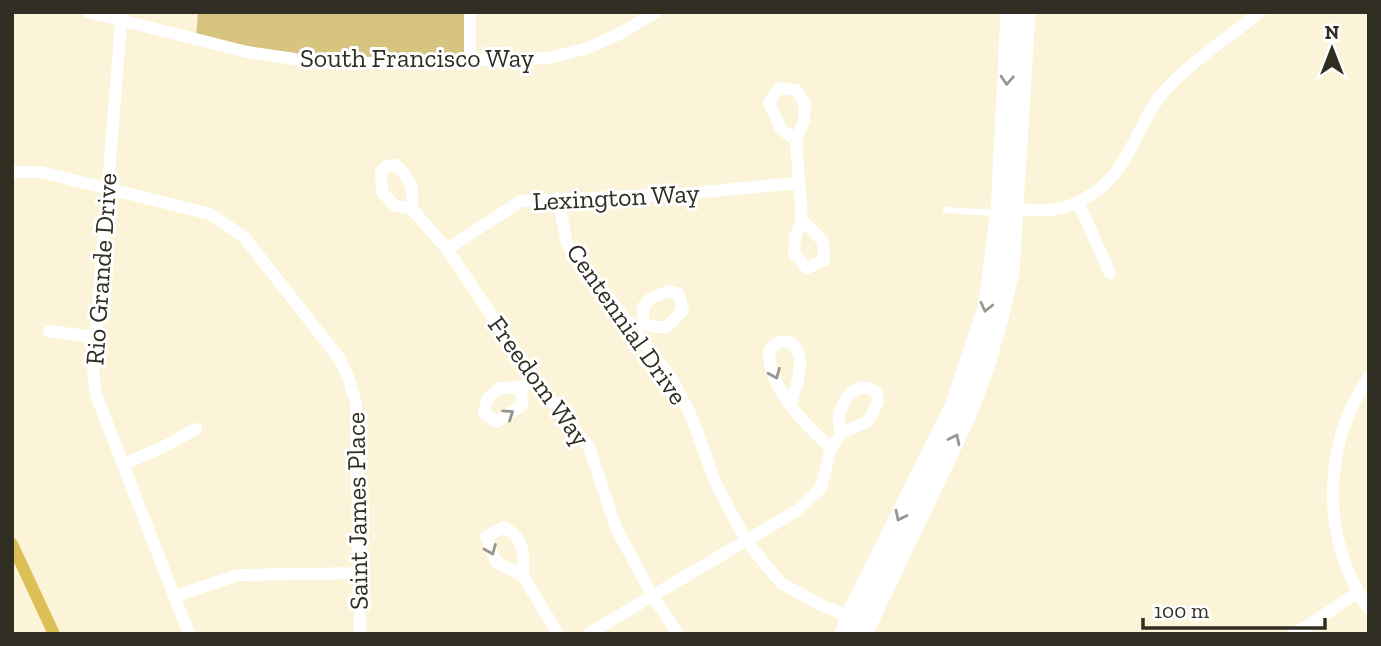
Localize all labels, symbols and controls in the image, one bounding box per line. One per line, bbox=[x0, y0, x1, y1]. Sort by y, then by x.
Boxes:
north arrow bbox=[1297, 14, 1367, 84]
text: N bbox=[1325, 21, 1339, 44]
street label: South Francisco Way bbox=[300, 42, 535, 74]
one-way arrow bbox=[1000, 75, 1015, 86]
street label: Rio Grande Drive bbox=[78, 172, 124, 366]
street label: Lexington Way bbox=[532, 177, 701, 217]
street label: Centennial Drive bbox=[560, 237, 694, 411]
one-way arrow bbox=[980, 300, 994, 312]
street label: Freedom Way bbox=[481, 310, 597, 453]
one-way arrow bbox=[766, 367, 780, 379]
one-way arrow bbox=[501, 410, 514, 422]
street label: Saint James Place bbox=[339, 412, 375, 610]
one-way arrow bbox=[947, 434, 961, 446]
one-way arrow bbox=[894, 509, 908, 521]
one-way arrow bbox=[482, 543, 496, 555]
scale bar bbox=[1143, 586, 1325, 630]
text: 100 m bbox=[1154, 598, 1209, 623]

